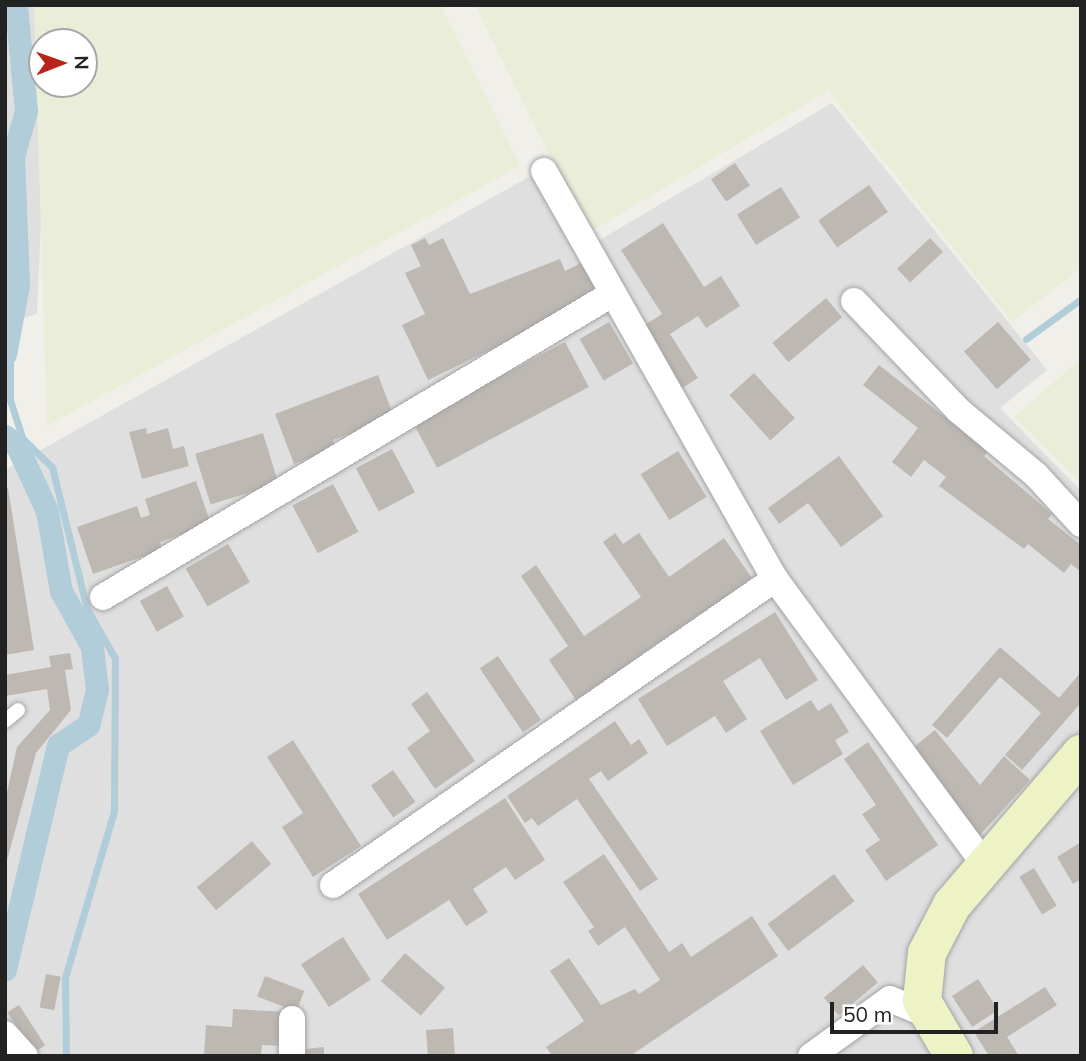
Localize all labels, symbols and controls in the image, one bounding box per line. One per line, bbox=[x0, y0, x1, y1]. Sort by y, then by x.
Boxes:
north arrow bbox=[28, 28, 98, 98]
text: N bbox=[70, 55, 94, 70]
scale bar bbox=[834, 988, 1002, 1032]
text: 50 m bbox=[843, 1001, 892, 1027]

